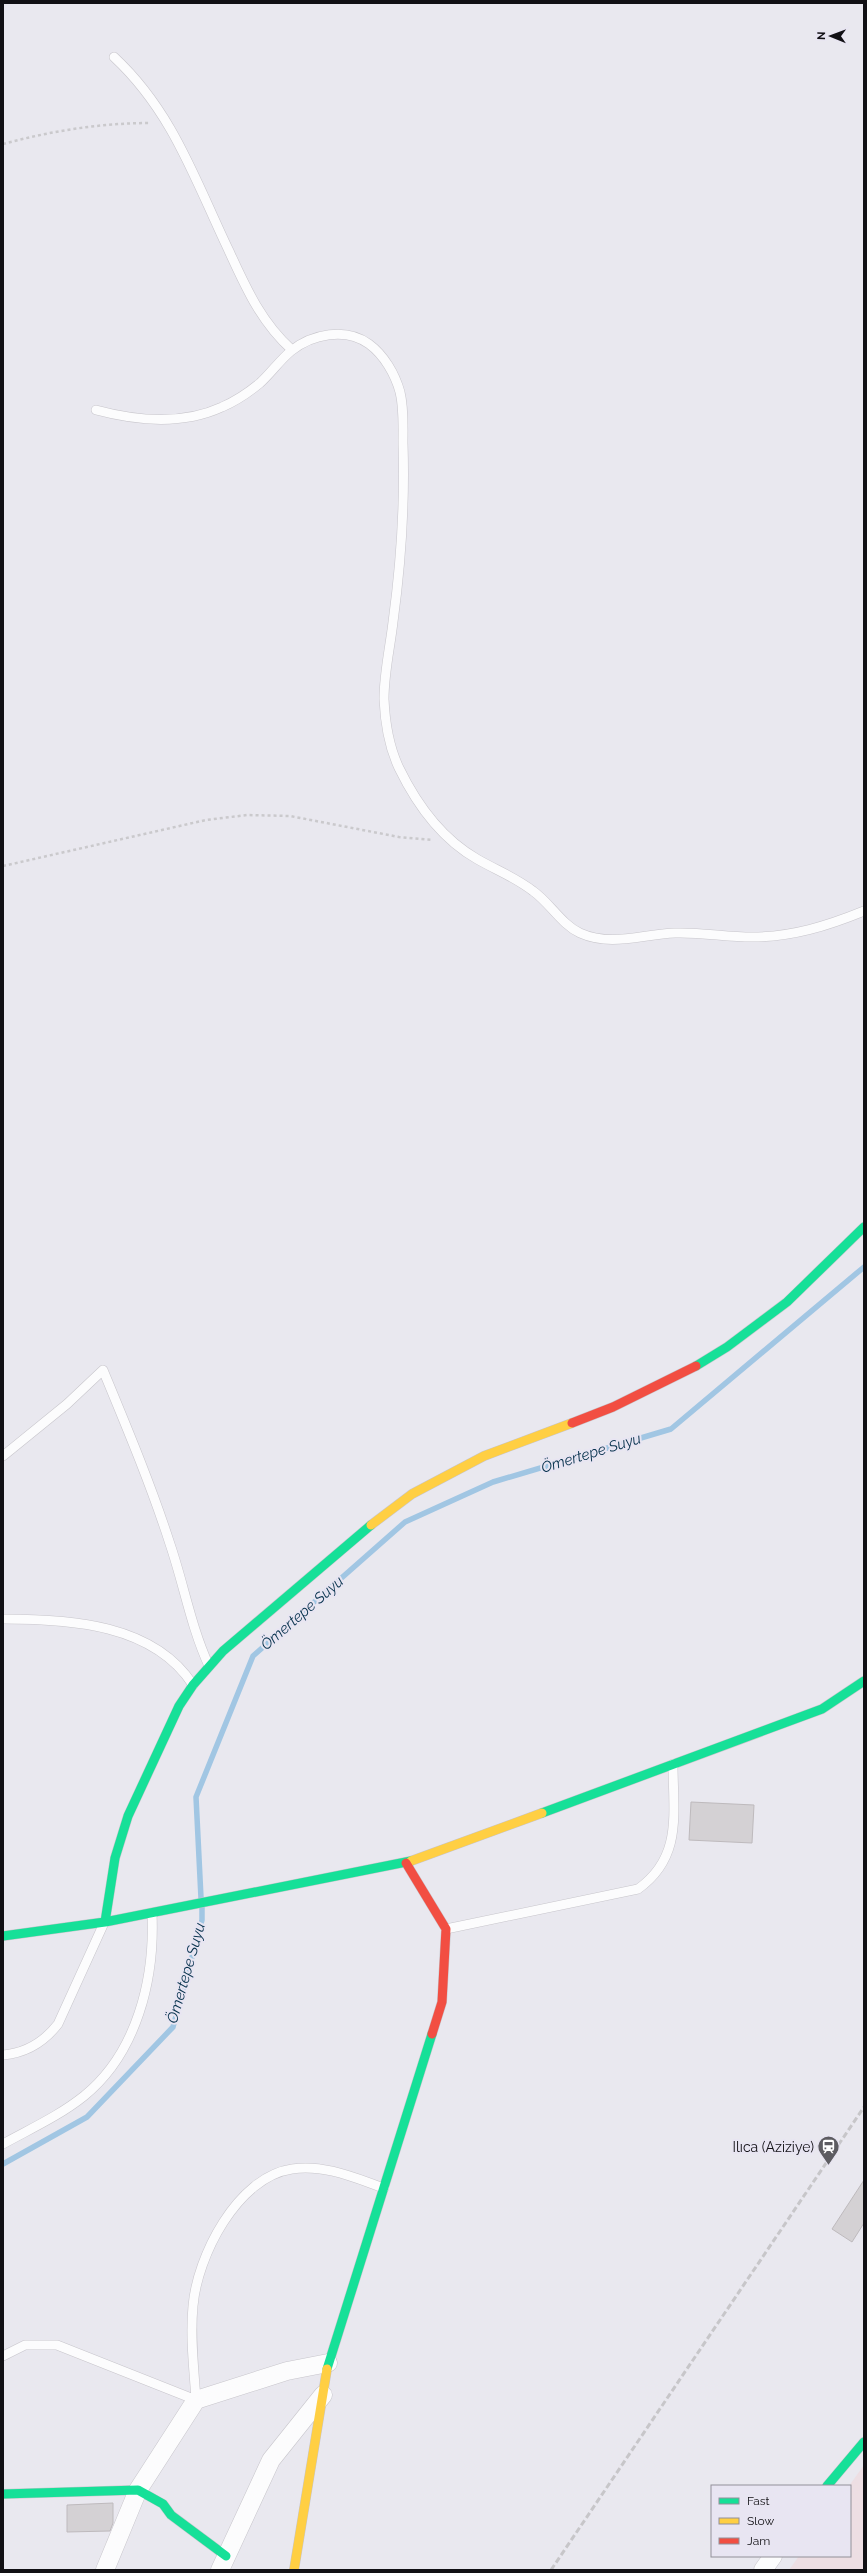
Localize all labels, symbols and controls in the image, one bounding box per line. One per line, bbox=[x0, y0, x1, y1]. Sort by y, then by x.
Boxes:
north arrow bbox=[811, 16, 851, 56]
text: N bbox=[815, 32, 828, 40]
water label: Ömertepe Suyu bbox=[539, 1428, 644, 1477]
water label: Ömertepe Suyu bbox=[256, 1571, 347, 1654]
water label: Ömertepe Suyu bbox=[162, 1920, 209, 2025]
station icon: Ilıca (Aziziye) bbox=[816, 2134, 842, 2167]
place label: Ilıca (Aziziye) bbox=[733, 2139, 814, 2155]
legend bbox=[711, 2485, 851, 2557]
text: Fast bbox=[747, 2494, 770, 2508]
text: Slow bbox=[747, 2514, 774, 2528]
text: Jam bbox=[747, 2534, 770, 2548]

